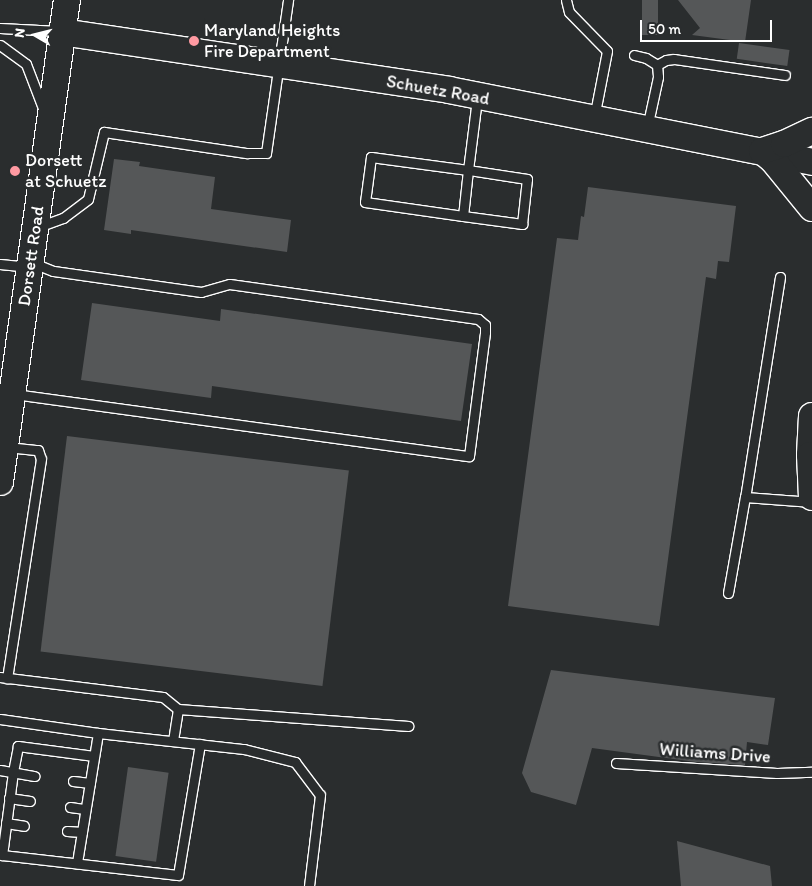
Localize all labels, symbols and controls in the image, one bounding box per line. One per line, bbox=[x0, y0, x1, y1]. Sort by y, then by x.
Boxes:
north arrow bbox=[10, 10, 60, 60]
scale bar bbox=[642, 10, 774, 42]
place label: Maryland Heights Fire Department bbox=[204, 20, 340, 62]
text: 50 m bbox=[648, 20, 681, 38]
text: N bbox=[11, 27, 29, 39]
marker: Maryland Heights Fire Department bbox=[188, 35, 200, 47]
street label: Schuetz Road bbox=[385, 70, 491, 110]
place label: Dorsett at Schuetz bbox=[25, 150, 106, 192]
marker: Dorsett at Schuetz bbox=[9, 165, 21, 177]
street label: Dorsett Road bbox=[13, 205, 49, 307]
street label: Williams Drive bbox=[658, 738, 772, 768]

